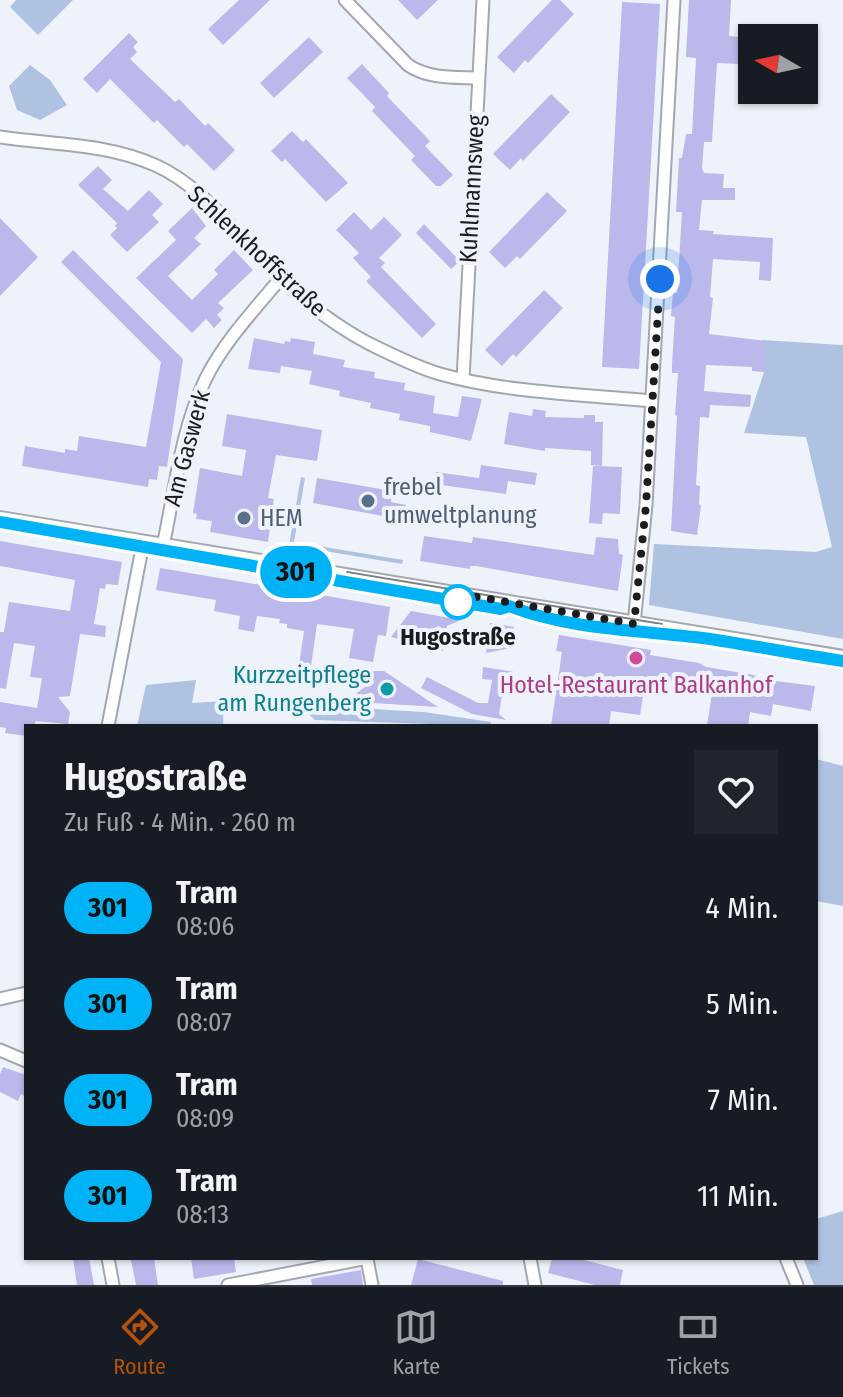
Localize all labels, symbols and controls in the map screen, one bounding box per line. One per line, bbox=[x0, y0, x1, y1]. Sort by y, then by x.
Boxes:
north arrow bbox=[738, 24, 818, 104]
map controls bbox=[738, 24, 818, 104]
street label: Kuhlmannsweg bbox=[454, 113, 490, 264]
street label: Schlenkhoffstraße bbox=[182, 180, 332, 322]
your location bbox=[640, 259, 680, 299]
street label: Am Gaswerk bbox=[158, 386, 216, 509]
place label: frebel umweltplanung bbox=[384, 473, 537, 529]
marker: frebel umweltplanung bbox=[359, 492, 377, 510]
place label: HEM bbox=[260, 504, 303, 532]
marker: HEM bbox=[235, 509, 253, 527]
line badge: 301 bbox=[250, 546, 342, 598]
text: 301 bbox=[276, 555, 316, 588]
marker: Hugostraße bbox=[441, 585, 475, 619]
place label: Hugostraße bbox=[400, 623, 516, 651]
marker: Hotel-Restaurant Balkanhof bbox=[627, 649, 645, 667]
place label: Kurzzeitpflege am Rungenberg bbox=[218, 661, 372, 717]
place label: Hotel-Restaurant Balkanhof bbox=[500, 671, 774, 699]
marker: Kurzzeitpflege am Rungenberg bbox=[378, 680, 396, 698]
button: heart bbox=[694, 750, 778, 834]
text: Hugostraße bbox=[64, 754, 247, 800]
text: Zu Fuß · 4 Min. · 260 m bbox=[64, 807, 296, 838]
text: Tram bbox=[176, 875, 238, 911]
text: 4 Min. bbox=[705, 890, 778, 926]
text: 301 bbox=[88, 891, 128, 924]
text: 08:06 bbox=[176, 911, 235, 942]
text: Tram bbox=[176, 971, 238, 1007]
text: 5 Min. bbox=[706, 986, 778, 1022]
text: 301 bbox=[88, 987, 128, 1020]
text: 08:07 bbox=[176, 1007, 232, 1038]
text: Tram bbox=[176, 1067, 238, 1103]
text: 7 Min. bbox=[708, 1082, 778, 1118]
text: 301 bbox=[88, 1083, 128, 1116]
text: 08:09 bbox=[176, 1103, 234, 1134]
text: Tram bbox=[176, 1163, 238, 1199]
text: 11 Min. bbox=[697, 1178, 778, 1214]
text: 301 bbox=[88, 1179, 128, 1212]
text: 08:13 bbox=[176, 1199, 229, 1230]
tab: Route bbox=[113, 1305, 166, 1380]
tab: Karte bbox=[393, 1305, 440, 1380]
tab: Tickets bbox=[667, 1305, 730, 1380]

